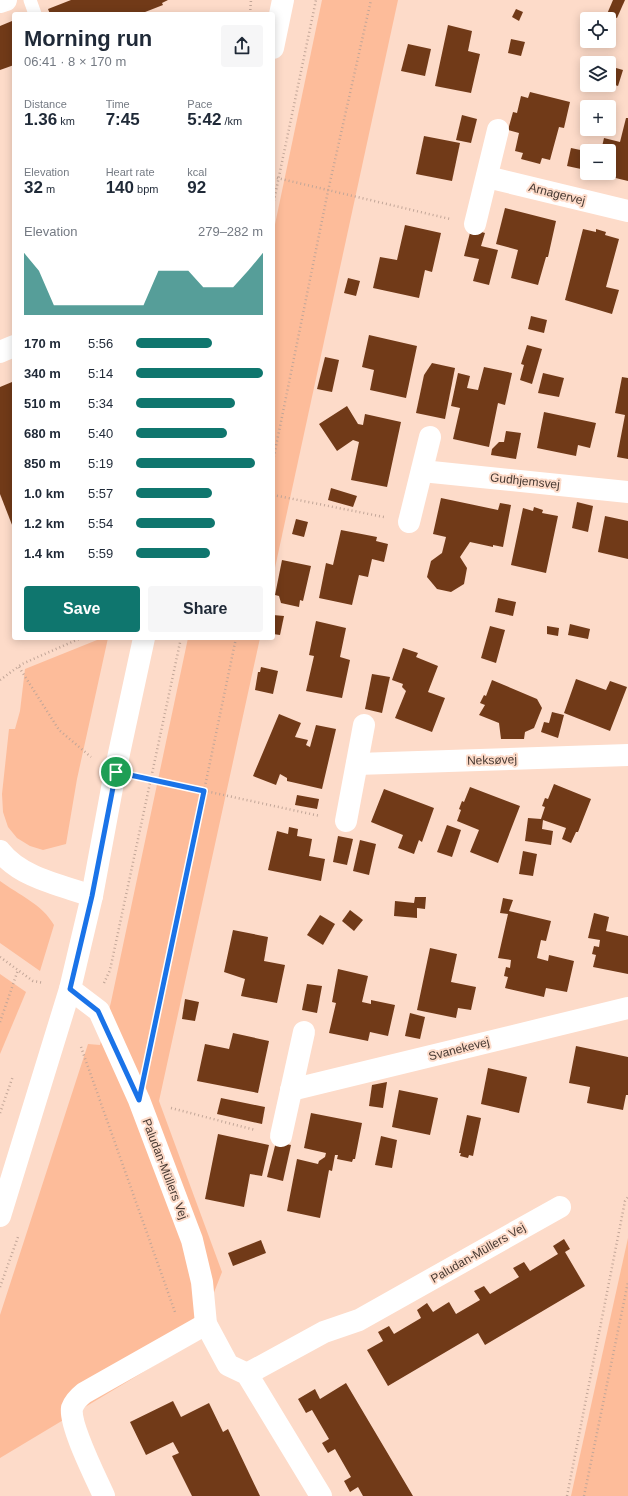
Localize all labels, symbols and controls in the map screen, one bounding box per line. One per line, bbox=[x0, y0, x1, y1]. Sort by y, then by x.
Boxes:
map controls bbox=[580, 12, 616, 180]
button: locate bbox=[580, 12, 616, 48]
button: share bbox=[221, 25, 263, 67]
text: Morning run bbox=[24, 26, 152, 51]
text: 06:41 · 8 × 170 m bbox=[24, 54, 126, 69]
button: layers bbox=[580, 56, 616, 92]
text: Distance bbox=[24, 98, 67, 110]
text: Time bbox=[106, 98, 130, 110]
text: Pace bbox=[187, 98, 212, 110]
button: + bbox=[580, 100, 616, 136]
text: 1.36 bbox=[24, 110, 57, 129]
text: 7:45 bbox=[106, 110, 140, 129]
text: 5:42 bbox=[187, 110, 221, 129]
text: km bbox=[57, 115, 75, 127]
text: /km bbox=[221, 115, 242, 127]
button: − bbox=[580, 144, 616, 180]
text: Elevation bbox=[24, 166, 69, 178]
text: Heart rate bbox=[106, 166, 155, 178]
text: kcal bbox=[187, 166, 207, 178]
text: 32 bbox=[24, 178, 43, 197]
text: 140 bbox=[106, 178, 134, 197]
text: 92 bbox=[187, 178, 206, 197]
street label: Arnagervej bbox=[527, 180, 587, 208]
text: m bbox=[43, 183, 55, 195]
text: bpm bbox=[134, 183, 159, 195]
text: Elevation bbox=[24, 224, 77, 239]
text: 279–282 m bbox=[198, 224, 263, 239]
text: 170 m bbox=[24, 336, 61, 351]
text: 5:56 bbox=[88, 336, 113, 351]
text: 340 m bbox=[24, 366, 61, 381]
text: 5:14 bbox=[88, 366, 113, 381]
text: 510 m bbox=[24, 396, 61, 411]
text: 5:34 bbox=[88, 396, 113, 411]
text: 680 m bbox=[24, 426, 61, 441]
text: 5:40 bbox=[88, 426, 113, 441]
text: 850 m bbox=[24, 456, 61, 471]
text: 5:19 bbox=[88, 456, 113, 471]
street label: Gudhjemsvej bbox=[489, 470, 561, 492]
text: 1.0 km bbox=[24, 486, 64, 501]
text: 5:57 bbox=[88, 486, 113, 501]
text: 1.2 km bbox=[24, 516, 64, 531]
text: 5:54 bbox=[88, 516, 113, 531]
text: 1.4 km bbox=[24, 546, 64, 561]
text: 5:59 bbox=[88, 546, 113, 561]
button: Save bbox=[24, 586, 140, 632]
button: Share bbox=[148, 586, 263, 632]
street label: Neksøvej bbox=[467, 752, 517, 768]
pin bbox=[99, 755, 133, 789]
icon: arrive bbox=[105, 761, 127, 783]
street label: Svanekevej bbox=[427, 1035, 491, 1063]
street label: Paludan-Müllers Vej bbox=[139, 1117, 191, 1221]
street label: Paludan-Müllers Vej bbox=[428, 1220, 528, 1286]

